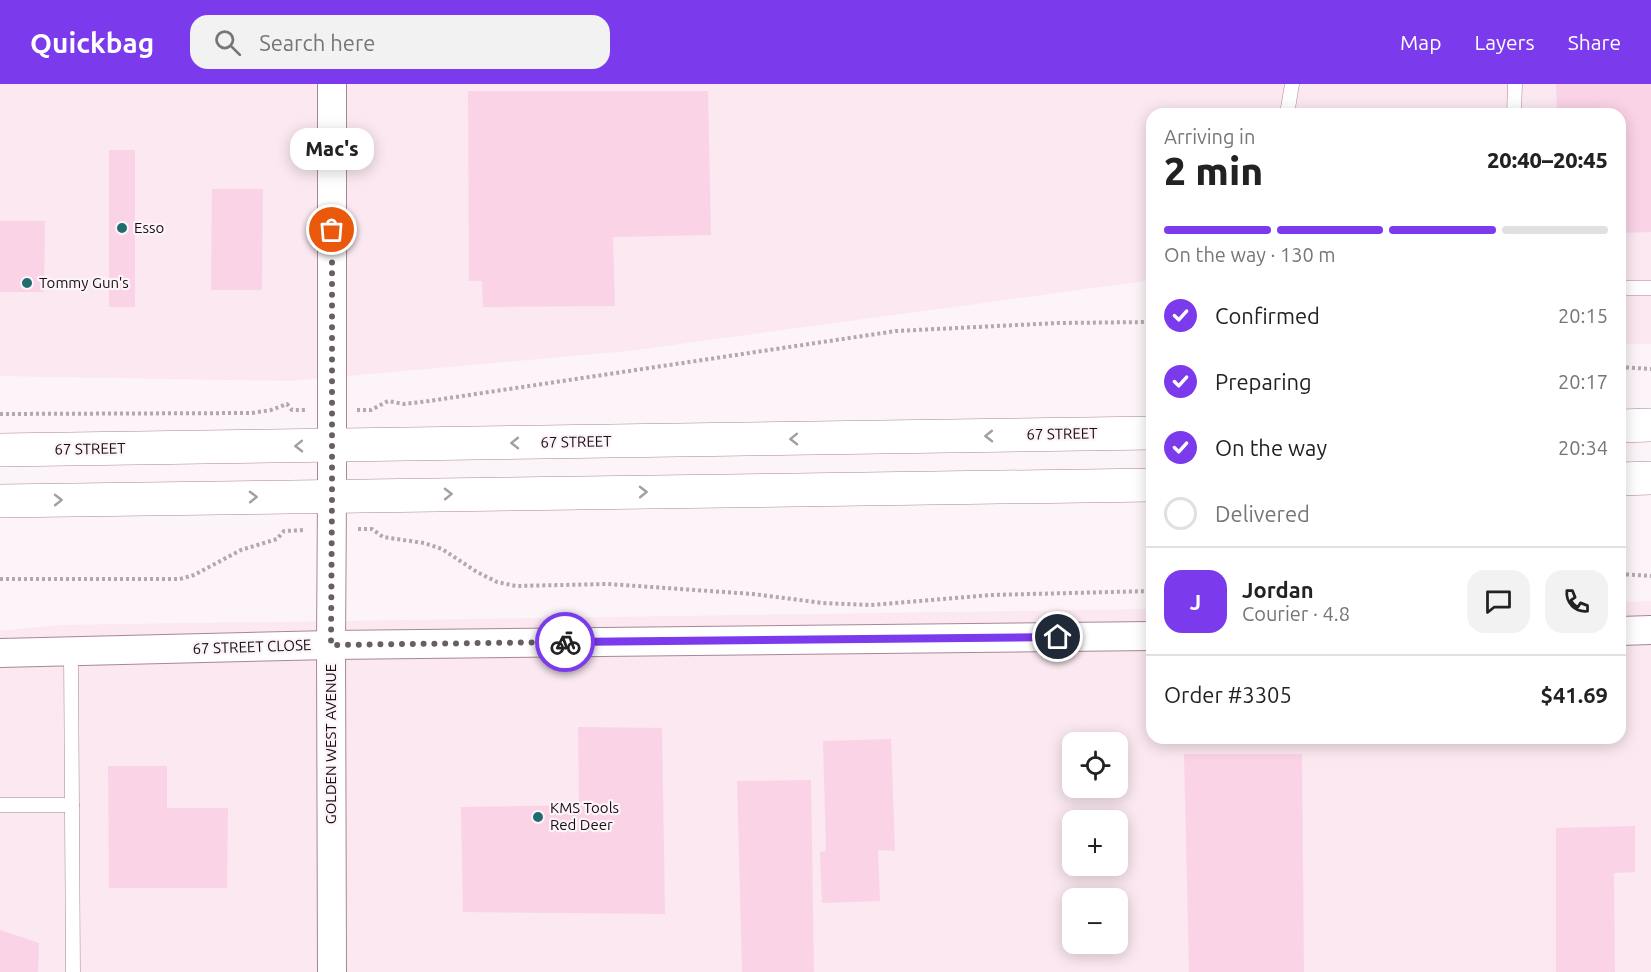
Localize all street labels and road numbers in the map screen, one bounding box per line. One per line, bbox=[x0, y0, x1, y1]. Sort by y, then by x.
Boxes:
street label: 67 STREET bbox=[1026, 424, 1098, 443]
street label: 67 STREET bbox=[540, 432, 612, 451]
street label: 67 STREET bbox=[54, 439, 126, 458]
street label: 67 STREET CLOSE bbox=[192, 636, 312, 657]
street label: GOLDEN WEST AVENUE bbox=[322, 664, 339, 824]

